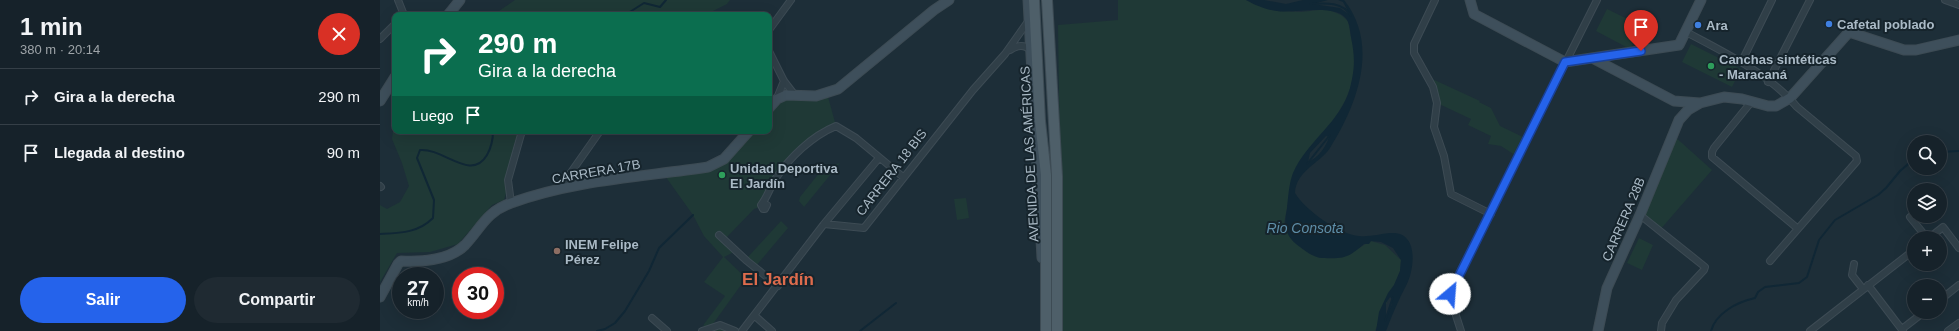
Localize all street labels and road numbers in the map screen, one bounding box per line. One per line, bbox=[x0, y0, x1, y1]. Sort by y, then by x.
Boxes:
street label: AVENIDA DE LAS AMÉRICAS bbox=[1017, 65, 1042, 242]
street label: CARRERA 18 BIS bbox=[853, 126, 930, 218]
street label: CARRERA 17B bbox=[551, 156, 642, 187]
street label: CARRERA 28B bbox=[1599, 175, 1648, 263]

